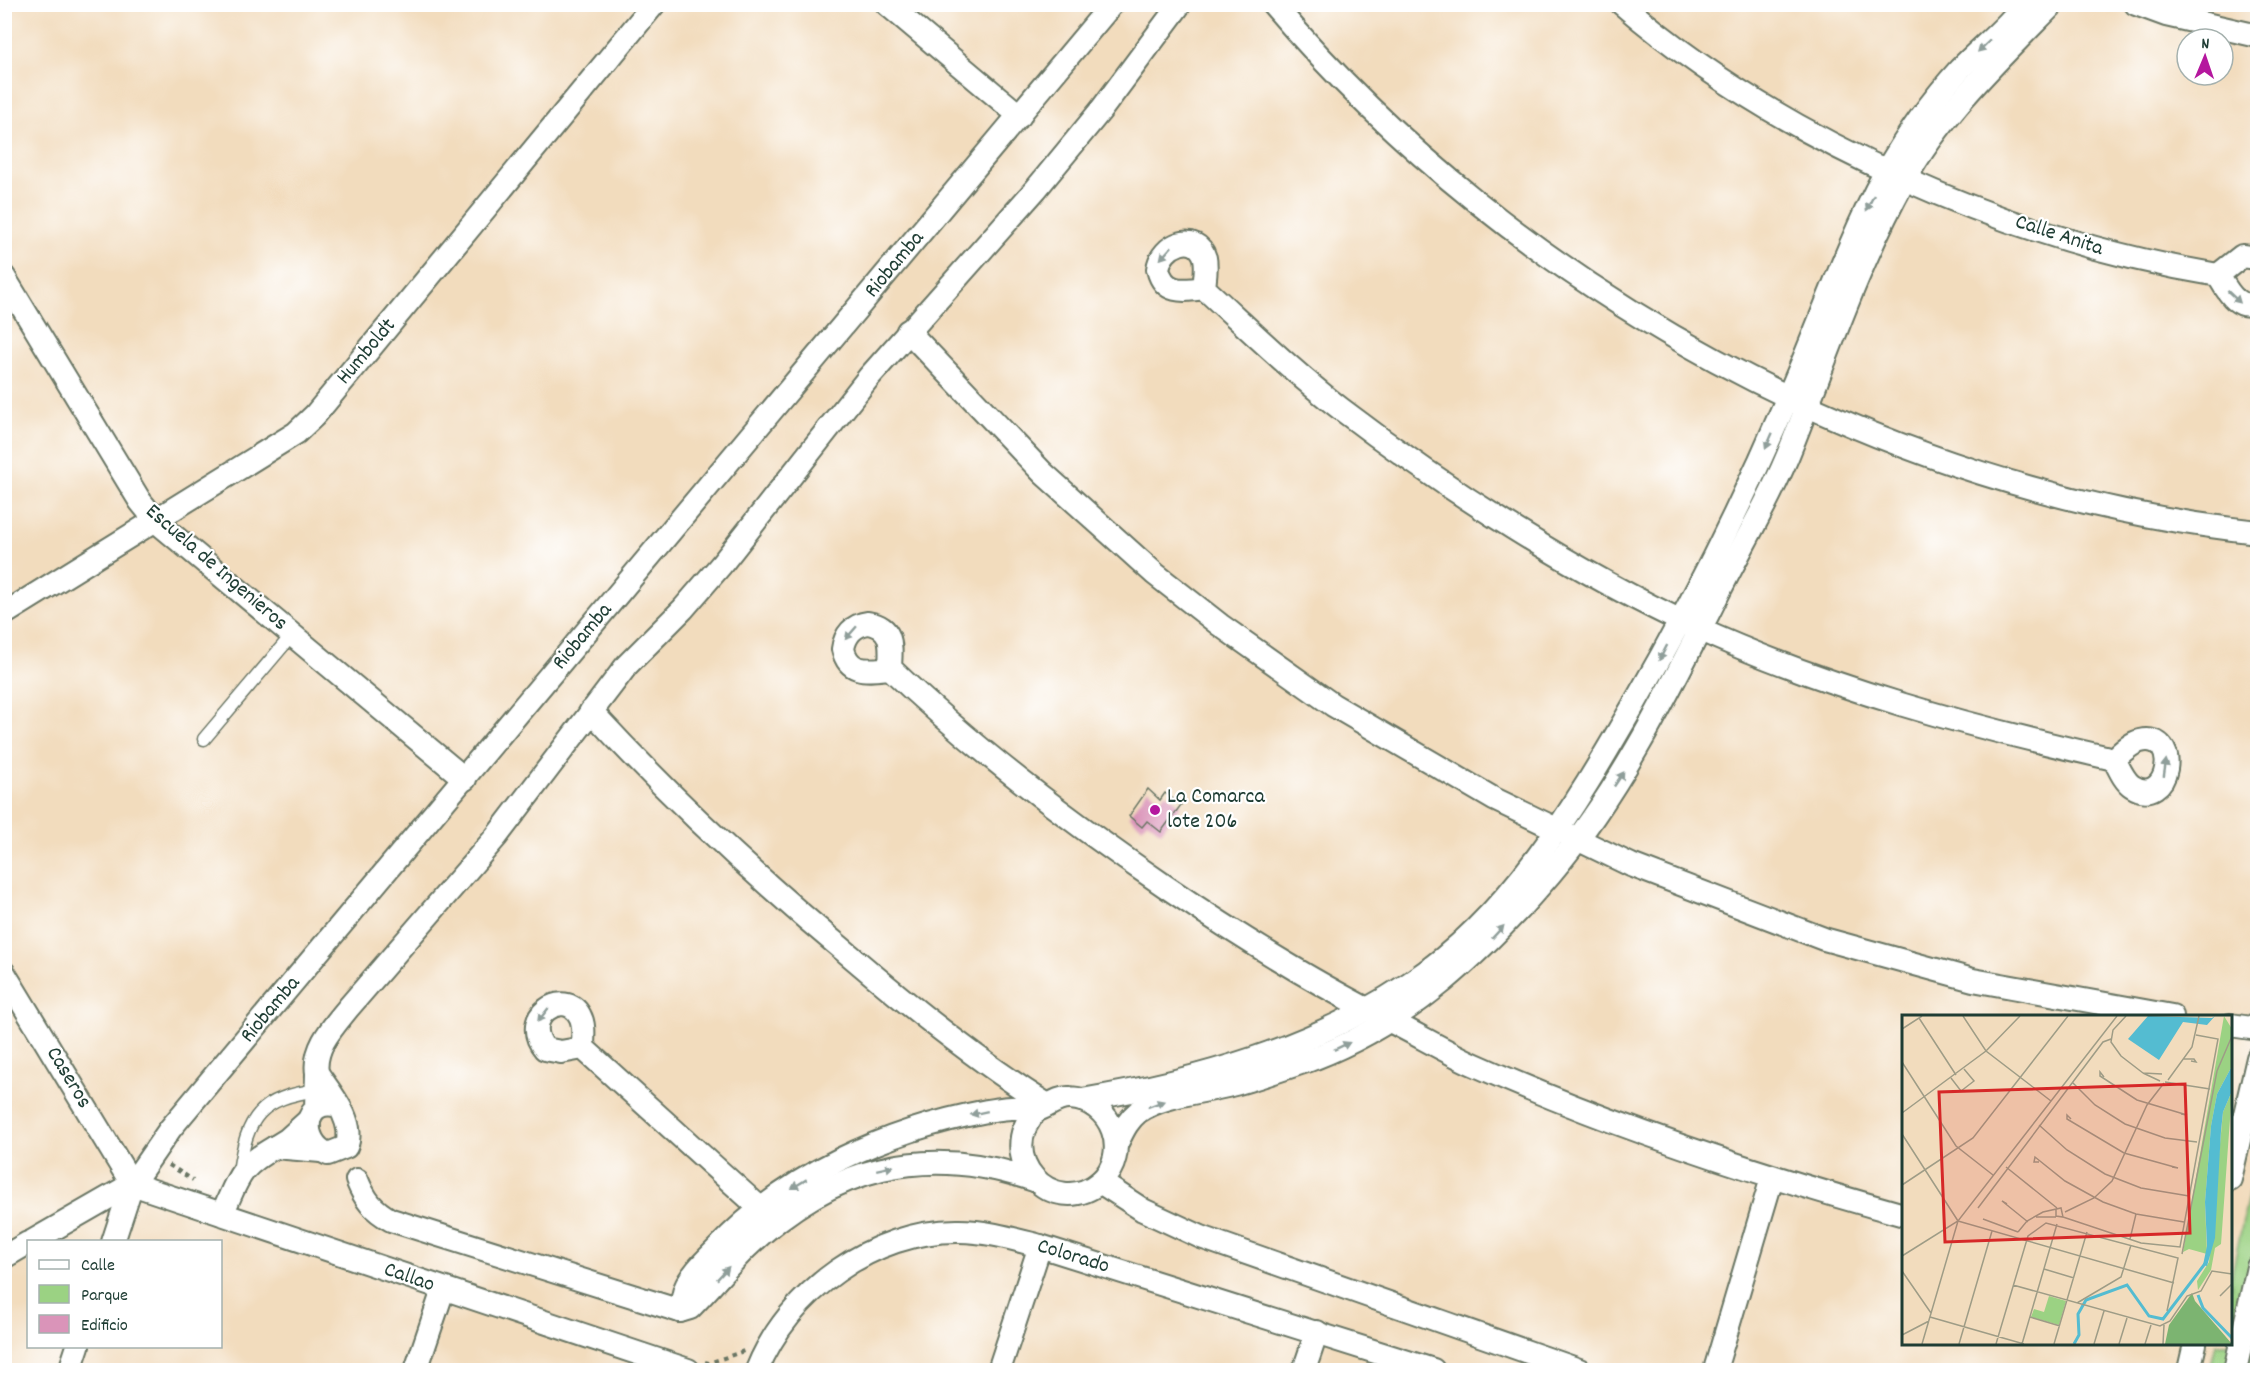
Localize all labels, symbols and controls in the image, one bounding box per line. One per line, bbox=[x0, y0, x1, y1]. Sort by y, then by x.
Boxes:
north arrow bbox=[2175, 27, 2235, 87]
text: N bbox=[2201, 33, 2210, 56]
one-way arrow bbox=[1977, 39, 1991, 53]
one-way arrow bbox=[1865, 195, 1875, 212]
street label: Calle Anita bbox=[2011, 207, 2108, 265]
street label: Riobamba bbox=[858, 224, 933, 305]
one-way arrow bbox=[1160, 245, 1173, 260]
one-way arrow bbox=[2226, 290, 2241, 304]
street label: Humboldt bbox=[330, 312, 404, 392]
one-way arrow bbox=[1764, 432, 1773, 449]
street label: Escuela de Ingenieros bbox=[138, 497, 294, 639]
street label: Riobamba bbox=[546, 596, 621, 677]
one-way arrow bbox=[845, 625, 858, 641]
one-way arrow bbox=[1658, 644, 1668, 661]
one-way arrow bbox=[2161, 758, 2170, 777]
one-way arrow bbox=[1613, 772, 1625, 788]
place label: La Comarca lote 206 bbox=[1167, 782, 1265, 838]
marker: La Comarca lote 206 bbox=[1148, 803, 1162, 817]
one-way arrow bbox=[1491, 925, 1504, 940]
street label: Riobamba bbox=[234, 969, 309, 1050]
one-way arrow bbox=[537, 1008, 549, 1023]
inset map bbox=[1902, 1015, 2232, 1345]
street label: Caseros bbox=[37, 1041, 99, 1115]
one-way arrow bbox=[1333, 1041, 1350, 1050]
one-way arrow bbox=[1147, 1098, 1165, 1108]
one-way arrow bbox=[970, 1109, 989, 1119]
one-way arrow bbox=[875, 1163, 894, 1172]
one-way arrow bbox=[791, 1178, 807, 1189]
street label: Colorado bbox=[1033, 1231, 1113, 1283]
legend bbox=[27, 1240, 222, 1348]
text: Calle bbox=[81, 1254, 115, 1279]
street label: Callao bbox=[379, 1255, 439, 1301]
one-way arrow bbox=[716, 1266, 730, 1280]
text: Parque bbox=[81, 1284, 128, 1309]
text: Edificio bbox=[81, 1314, 128, 1339]

